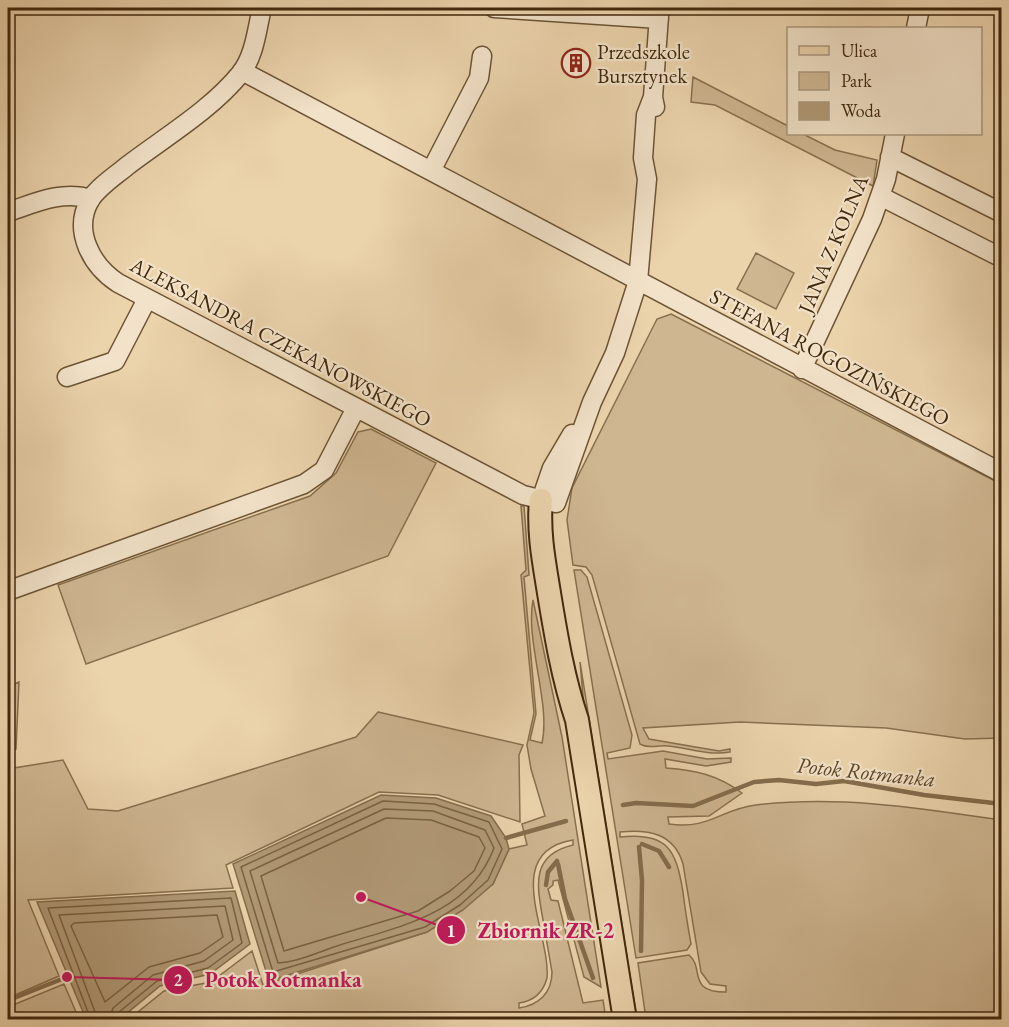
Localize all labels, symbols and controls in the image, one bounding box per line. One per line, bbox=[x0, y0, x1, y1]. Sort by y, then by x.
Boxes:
legend bbox=[787, 27, 982, 135]
place label: Przedszkole Bursztynek bbox=[597, 38, 690, 89]
text: Ulica bbox=[841, 39, 878, 62]
building icon: Przedszkole Bursztynek bbox=[560, 47, 592, 79]
text: Park bbox=[841, 69, 872, 92]
text: Woda bbox=[841, 99, 882, 122]
street label: JANA Z KOLNA bbox=[791, 170, 874, 319]
street label: ALEKSANDRA CZEKANOWSKIEGO bbox=[125, 250, 436, 433]
street label: STEFANA ROGOZIŃSKIEGO bbox=[705, 282, 955, 432]
water label: Potok Rotmanka bbox=[795, 750, 937, 794]
callout: Zbiornik ZR-2 bbox=[436, 910, 626, 950]
text: Zbiornik ZR-2 bbox=[478, 916, 615, 945]
text: 1 bbox=[446, 919, 456, 942]
callout: Potok Rotmanka bbox=[163, 960, 374, 1000]
text: Potok Rotmanka bbox=[204, 965, 362, 994]
text: 2 bbox=[173, 968, 183, 991]

